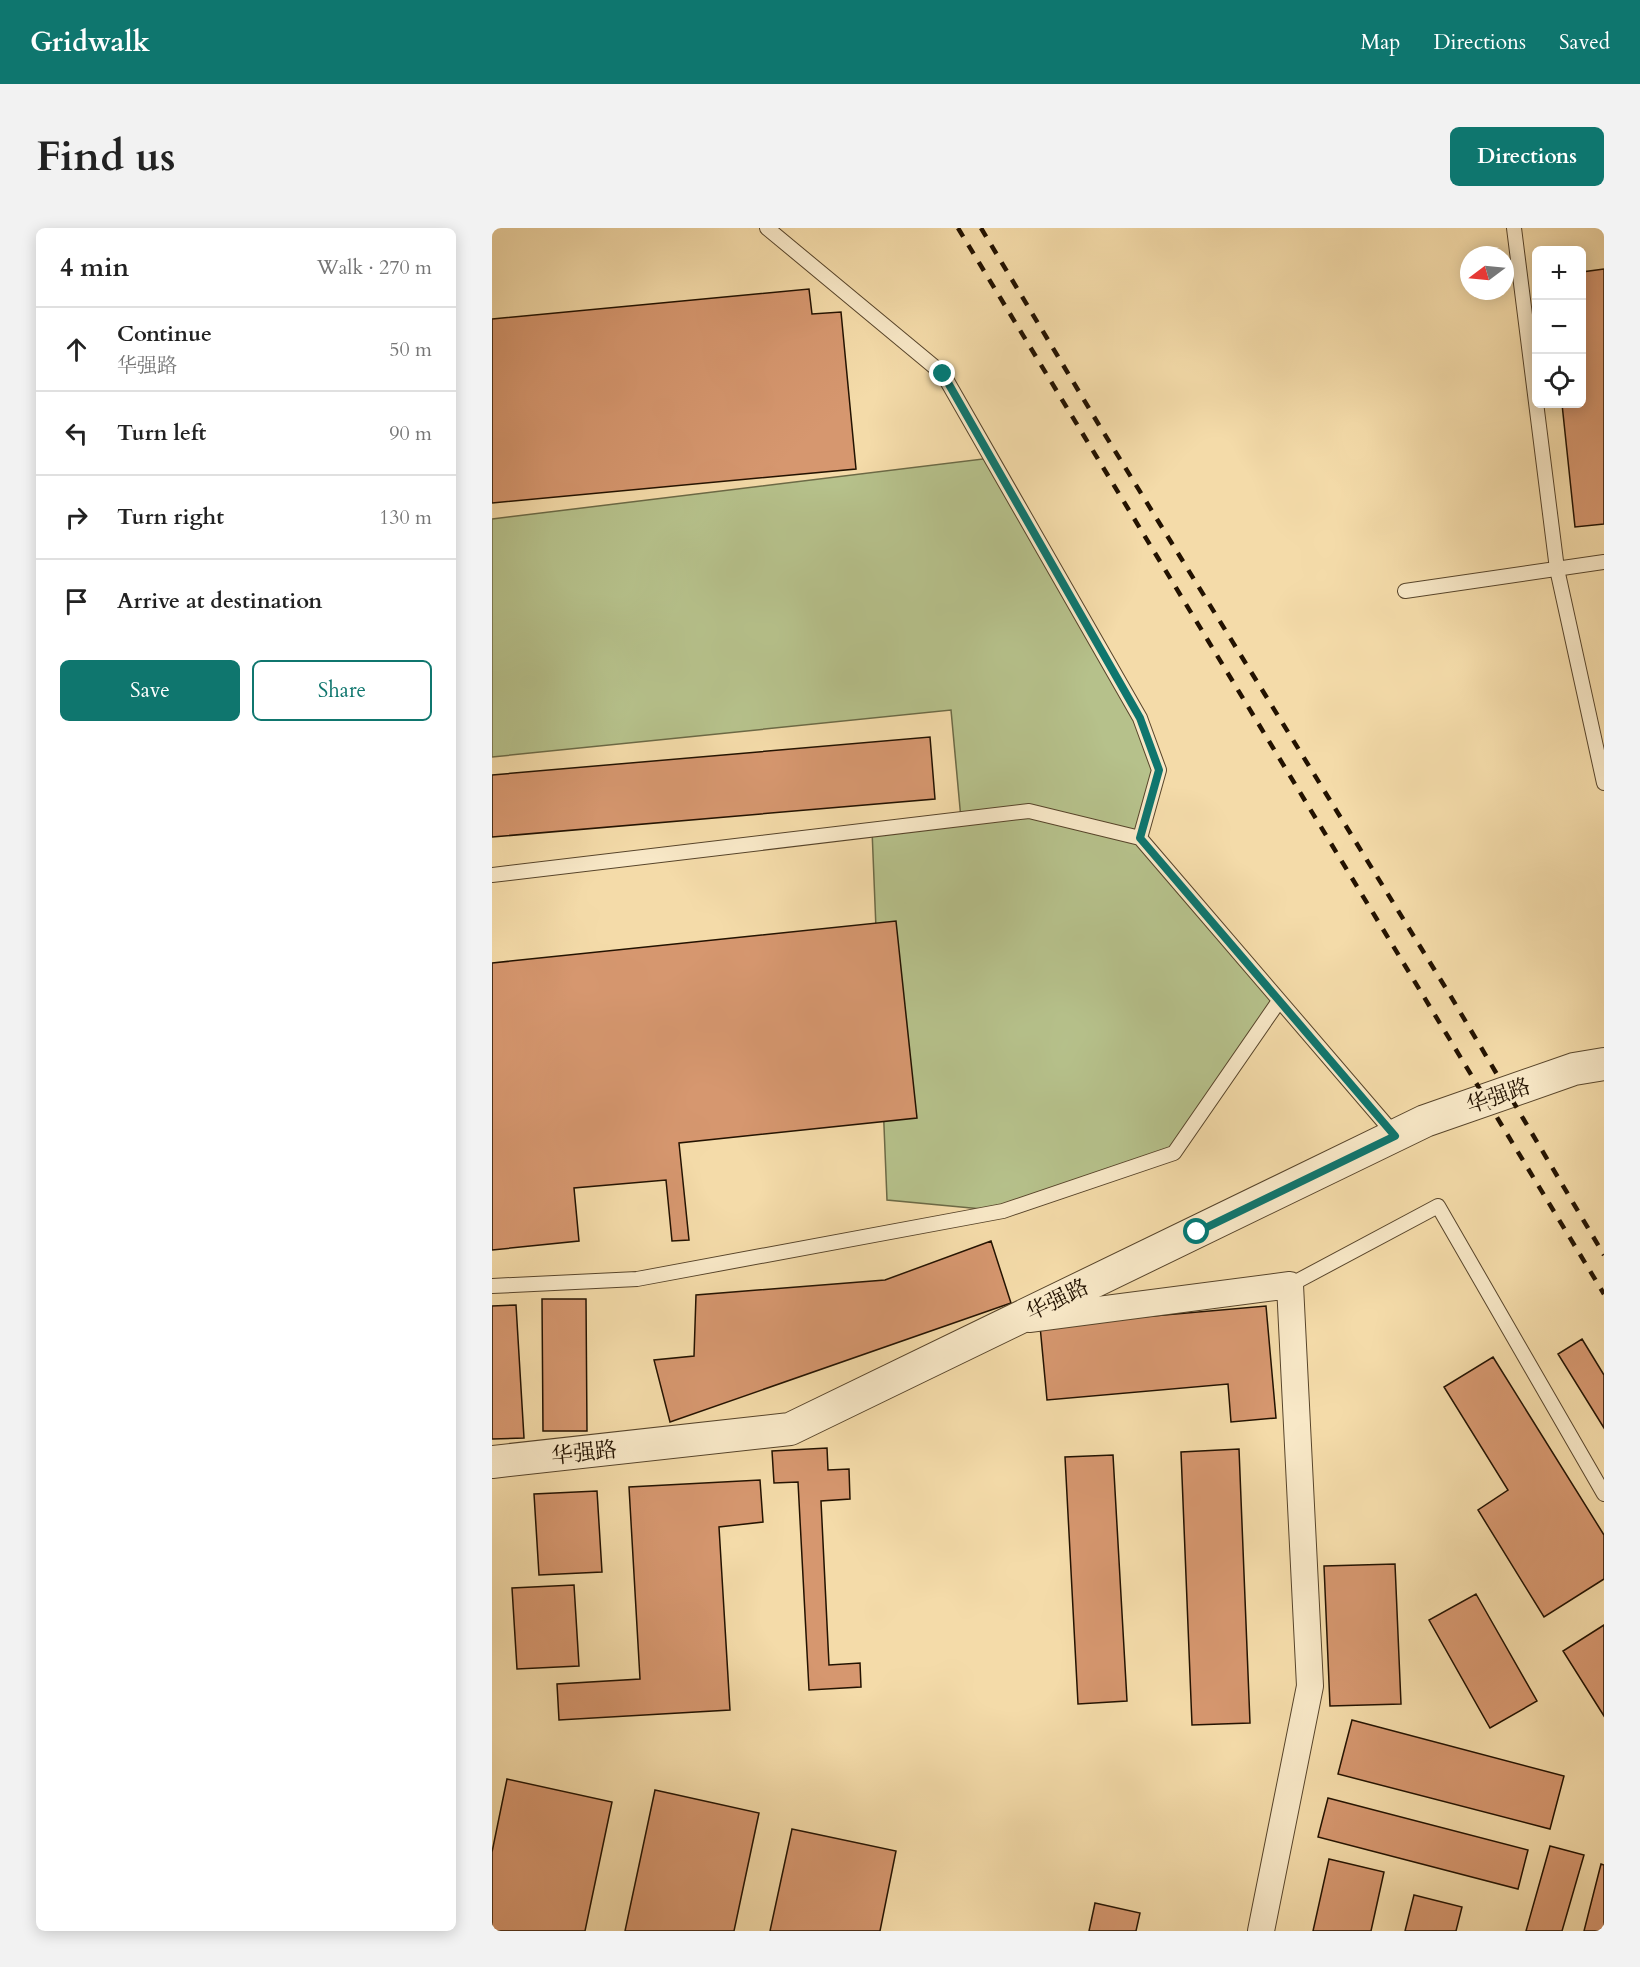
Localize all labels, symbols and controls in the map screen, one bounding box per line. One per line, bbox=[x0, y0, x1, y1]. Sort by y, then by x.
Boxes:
text: Gridwalk bbox=[30, 23, 150, 61]
text: Map bbox=[1360, 28, 1400, 57]
text: Directions bbox=[1433, 28, 1526, 57]
text: Saved bbox=[1559, 28, 1610, 57]
button: Directions bbox=[1450, 127, 1604, 186]
text: Find us bbox=[36, 128, 176, 185]
north arrow bbox=[1460, 246, 1514, 300]
map controls bbox=[1532, 246, 1586, 408]
button: + bbox=[1532, 246, 1586, 300]
text: 4 min bbox=[60, 250, 129, 285]
text: Walk · 270 m bbox=[317, 254, 432, 281]
button: − bbox=[1532, 300, 1586, 354]
text: Continue bbox=[117, 319, 212, 349]
icon: ahead bbox=[60, 333, 93, 366]
text: 50 m bbox=[389, 336, 432, 363]
text: 华强路 bbox=[117, 352, 177, 379]
button: locate bbox=[1532, 354, 1586, 408]
route end bbox=[929, 360, 955, 386]
icon: left bbox=[60, 417, 93, 450]
text: Turn left bbox=[117, 418, 206, 448]
text: 90 m bbox=[389, 420, 432, 447]
icon: right bbox=[60, 501, 93, 534]
text: Turn right bbox=[117, 502, 224, 532]
text: 130 m bbox=[379, 504, 432, 531]
icon: arrive bbox=[60, 585, 93, 618]
text: Arrive at destination bbox=[117, 586, 322, 616]
button: Save bbox=[60, 660, 240, 721]
button: Share bbox=[252, 660, 432, 721]
street label: 华强路 bbox=[1462, 1071, 1534, 1121]
route start bbox=[1183, 1218, 1209, 1244]
street label: 华强路 bbox=[1021, 1272, 1094, 1328]
street label: 华强路 bbox=[550, 1435, 618, 1471]

